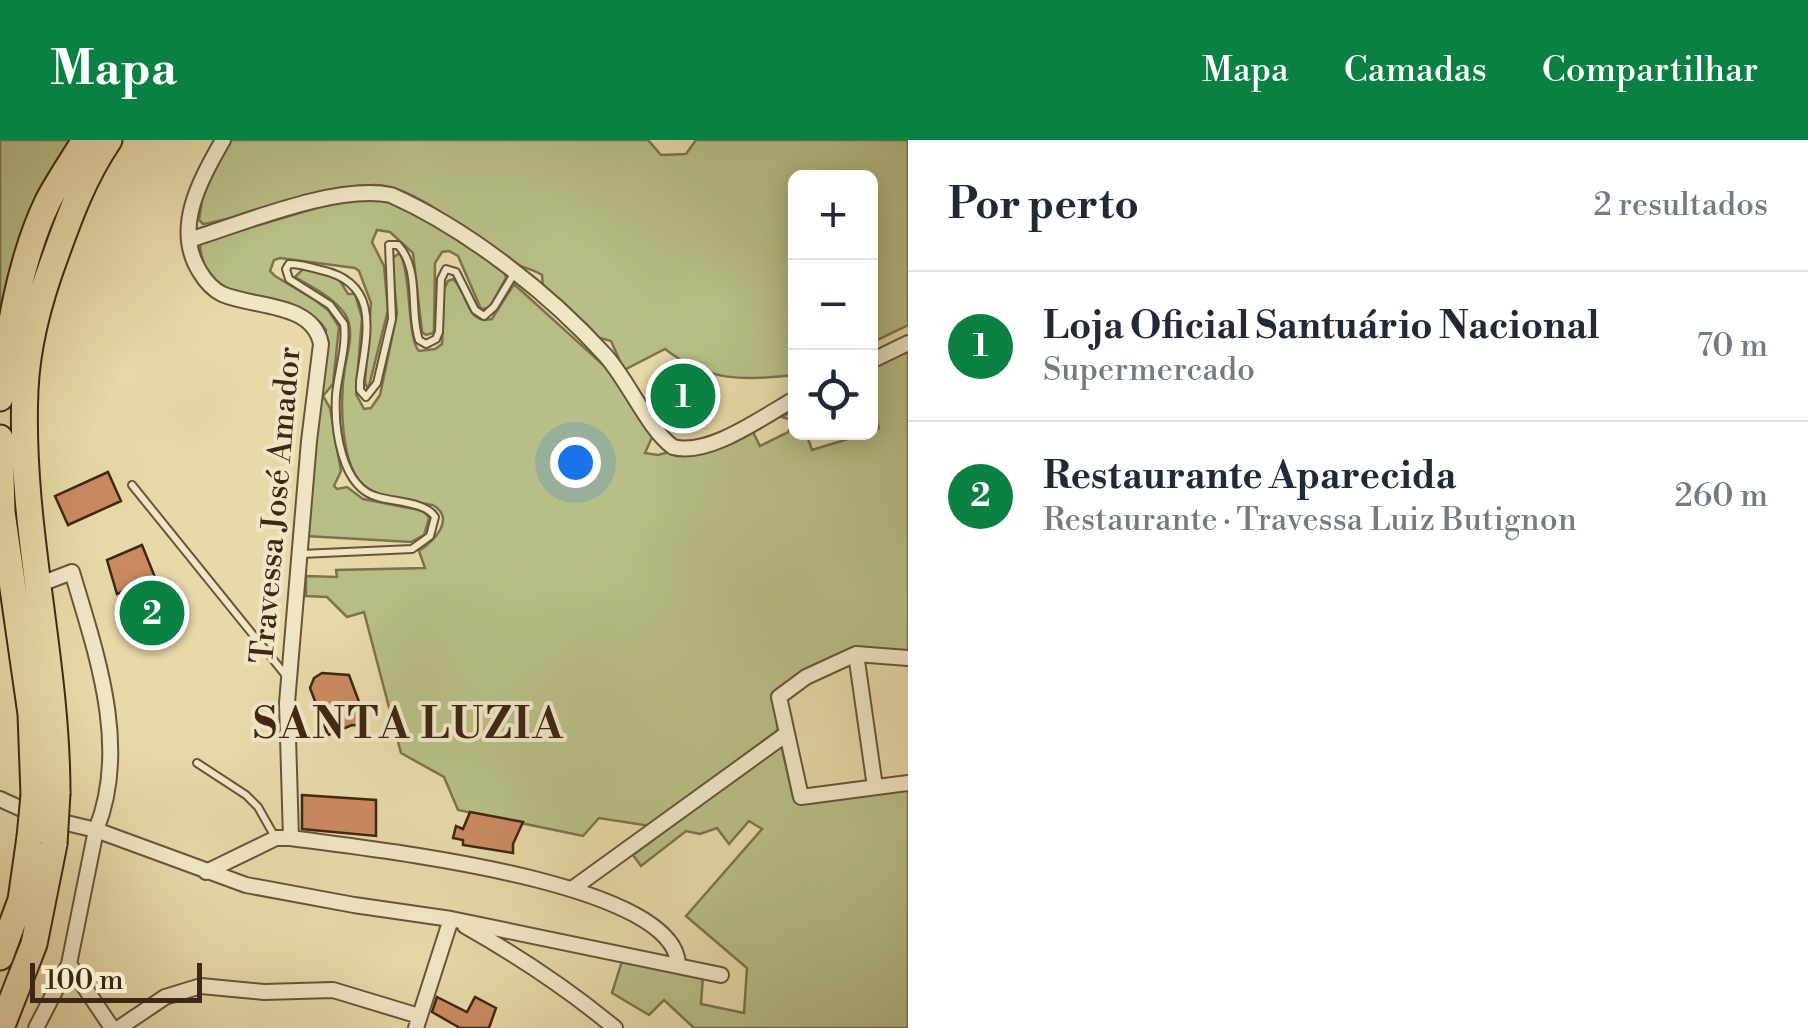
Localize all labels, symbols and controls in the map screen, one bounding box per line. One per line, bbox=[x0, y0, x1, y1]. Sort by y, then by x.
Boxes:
text: Mapa bbox=[50, 40, 177, 100]
text: Mapa bbox=[1202, 49, 1289, 92]
text: Camadas bbox=[1344, 49, 1487, 92]
text: Compartilhar bbox=[1542, 49, 1758, 92]
map controls bbox=[788, 170, 878, 440]
button: + bbox=[788, 170, 878, 260]
text: Por perto bbox=[948, 179, 1139, 232]
text: 2 resultados bbox=[1594, 185, 1768, 225]
button: − bbox=[788, 260, 878, 350]
text: Loja Oficial Santuário Nacional bbox=[1043, 303, 1599, 350]
text: 1 bbox=[973, 326, 988, 366]
text: 70 m bbox=[1697, 326, 1768, 366]
street label: Travessa José Amador bbox=[242, 345, 310, 665]
button: locate bbox=[788, 350, 878, 440]
text: Supermercado bbox=[1043, 350, 1255, 390]
pin: 1 bbox=[650, 358, 716, 434]
your location bbox=[550, 437, 601, 488]
text: Restaurante Aparecida bbox=[1043, 453, 1456, 500]
text: 2 bbox=[970, 476, 991, 516]
text: 260 m bbox=[1675, 476, 1768, 516]
text: Restaurante · Travessa Luiz Butignon bbox=[1043, 500, 1577, 540]
pin: 2 bbox=[120, 576, 184, 650]
district label: SANTA LUZIA bbox=[253, 699, 565, 752]
scale bar bbox=[30, 958, 202, 1002]
text: 100 m bbox=[45, 963, 124, 998]

